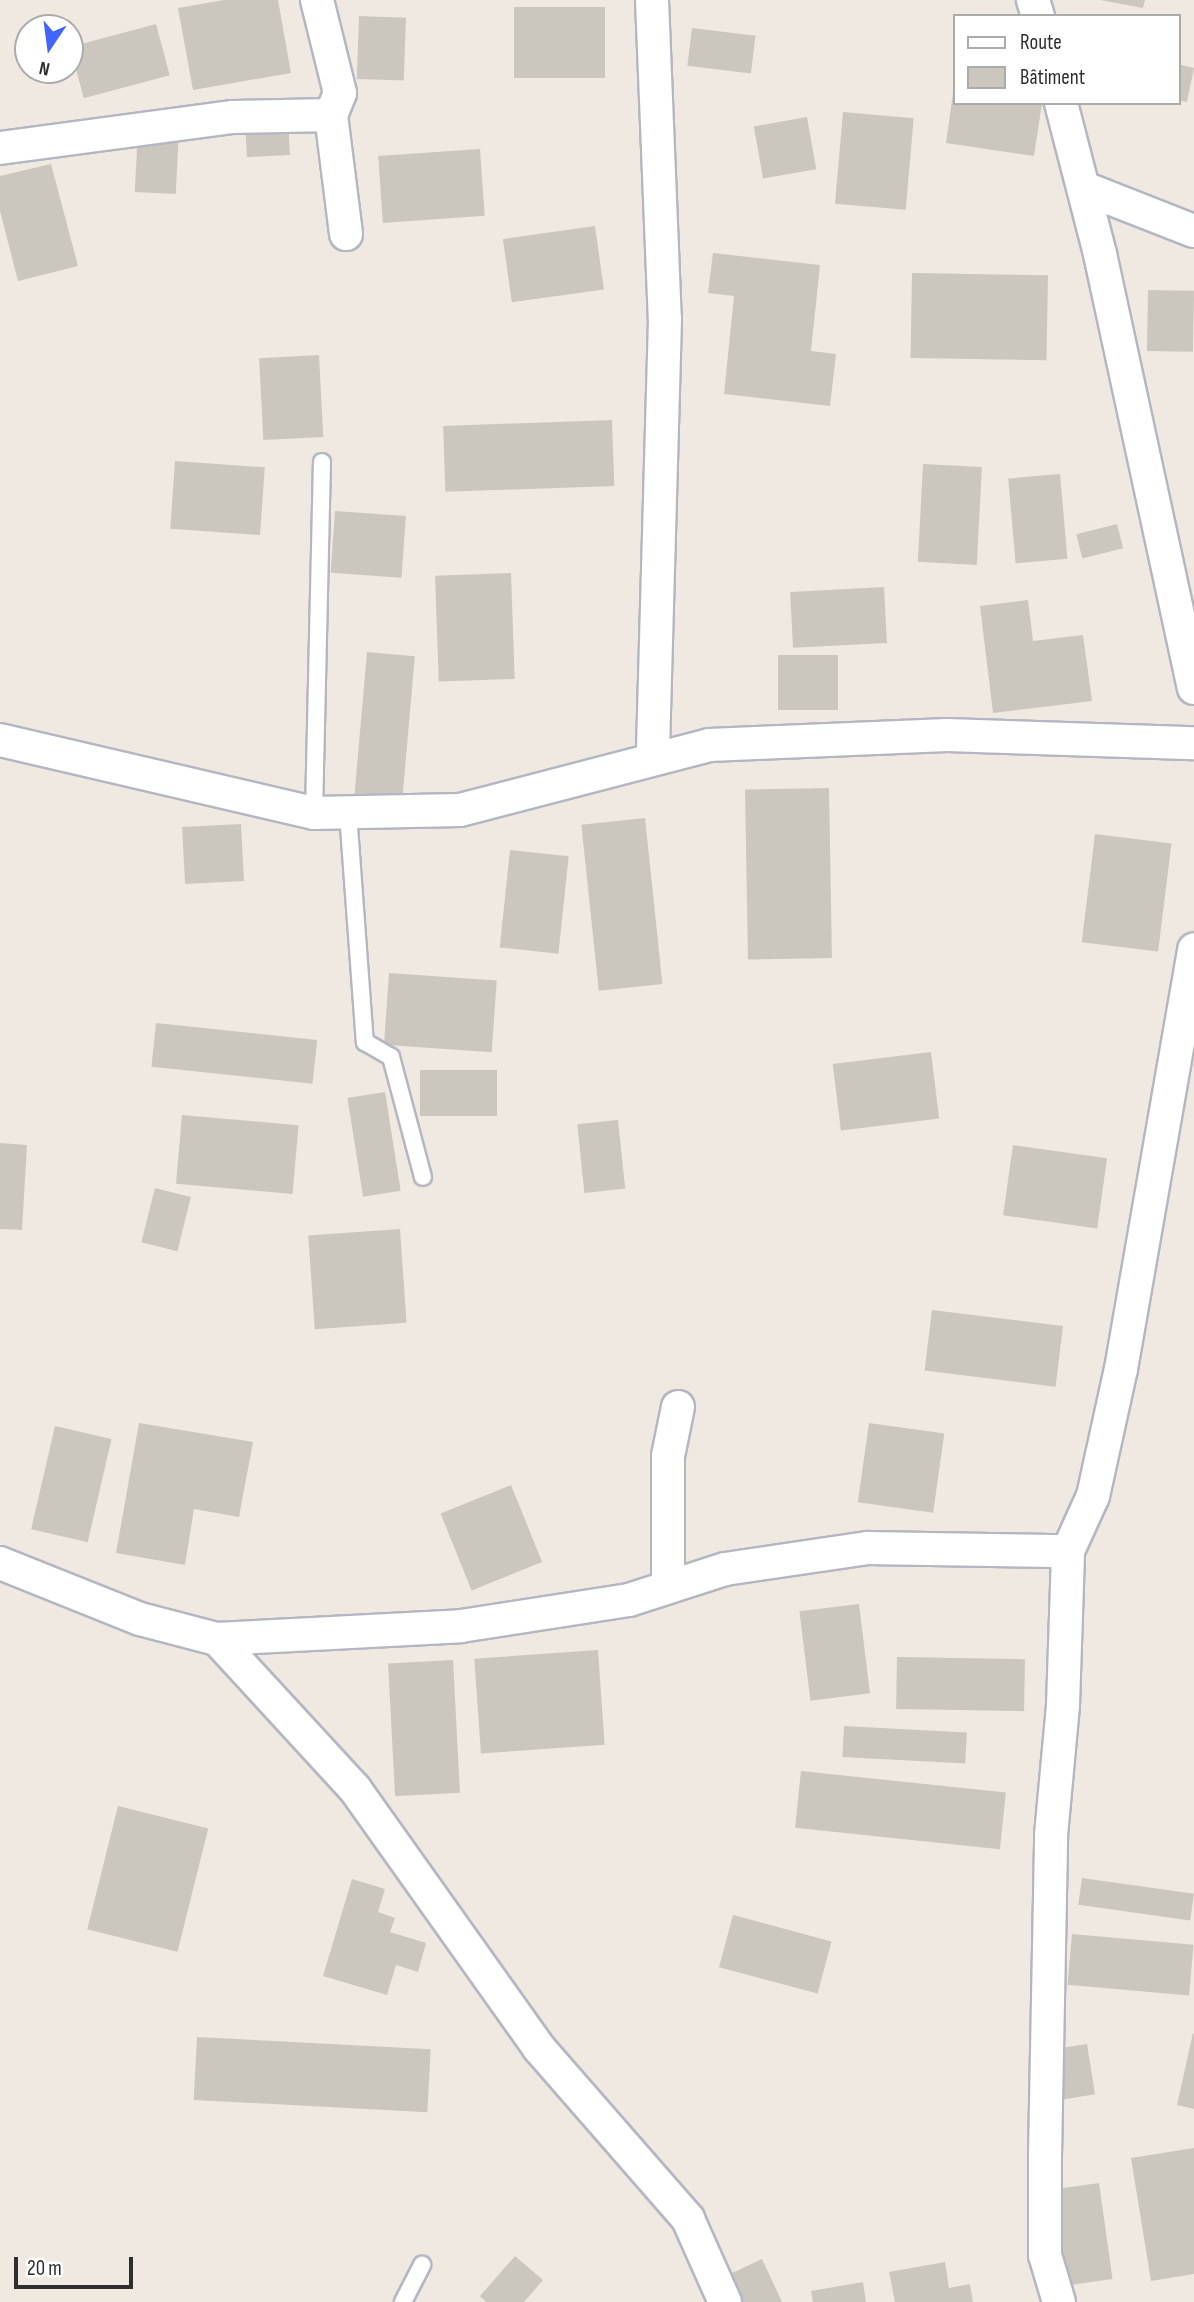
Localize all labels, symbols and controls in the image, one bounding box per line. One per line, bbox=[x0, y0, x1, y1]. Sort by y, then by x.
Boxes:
north arrow bbox=[14, 14, 84, 84]
legend bbox=[953, 14, 1180, 105]
text: Route bbox=[1020, 30, 1062, 55]
text: N bbox=[37, 56, 52, 80]
text: Bâtiment bbox=[1020, 65, 1085, 90]
scale bar bbox=[18, 2242, 136, 2286]
text: 20 m bbox=[27, 2256, 62, 2281]

